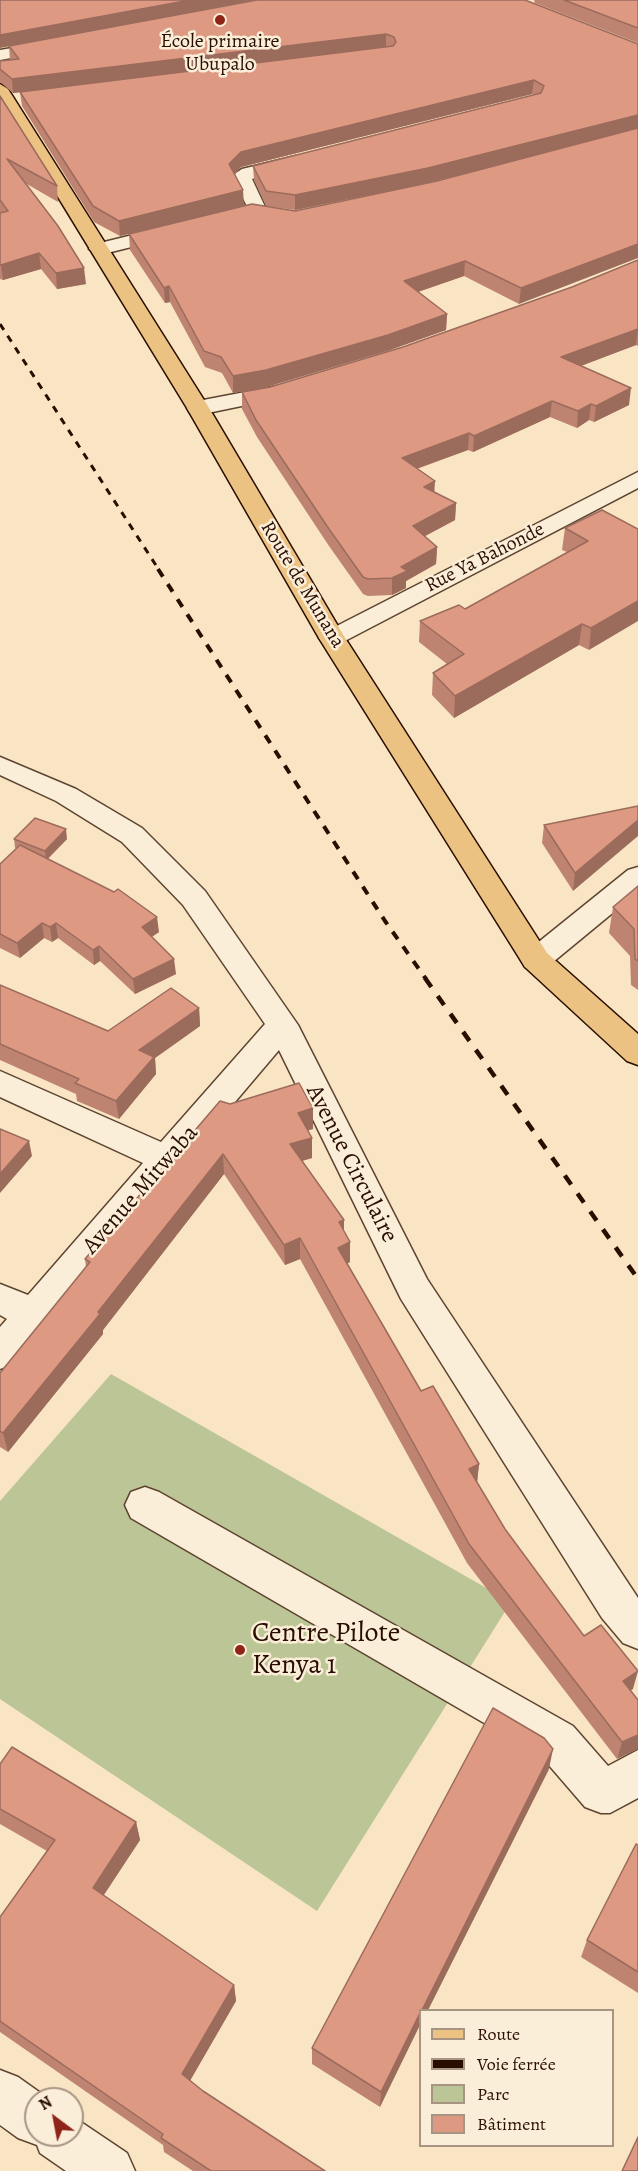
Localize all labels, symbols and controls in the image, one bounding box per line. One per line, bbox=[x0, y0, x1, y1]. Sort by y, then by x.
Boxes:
marker: École primaire Ubupalo bbox=[213, 13, 227, 27]
place label: École primaire Ubupalo bbox=[160, 30, 280, 77]
street label: Route de Munana bbox=[255, 517, 349, 653]
street label: Rue Ya Bahonde bbox=[421, 518, 549, 598]
street label: Avenue Circulaire bbox=[299, 1080, 403, 1248]
street label: Avenue Mitwaba bbox=[77, 1119, 205, 1261]
place label: Centre Pilote Kenya 1 bbox=[252, 1617, 400, 1683]
marker: Centre Pilote Kenya 1 bbox=[233, 1643, 247, 1657]
legend bbox=[419, 2009, 614, 2147]
text: Route bbox=[477, 2022, 520, 2046]
text: Voie ferrée bbox=[477, 2052, 556, 2076]
text: Parc bbox=[477, 2082, 509, 2106]
north arrow bbox=[24, 2087, 84, 2147]
text: N bbox=[35, 2091, 56, 2116]
text: Bâtiment bbox=[477, 2112, 546, 2136]

